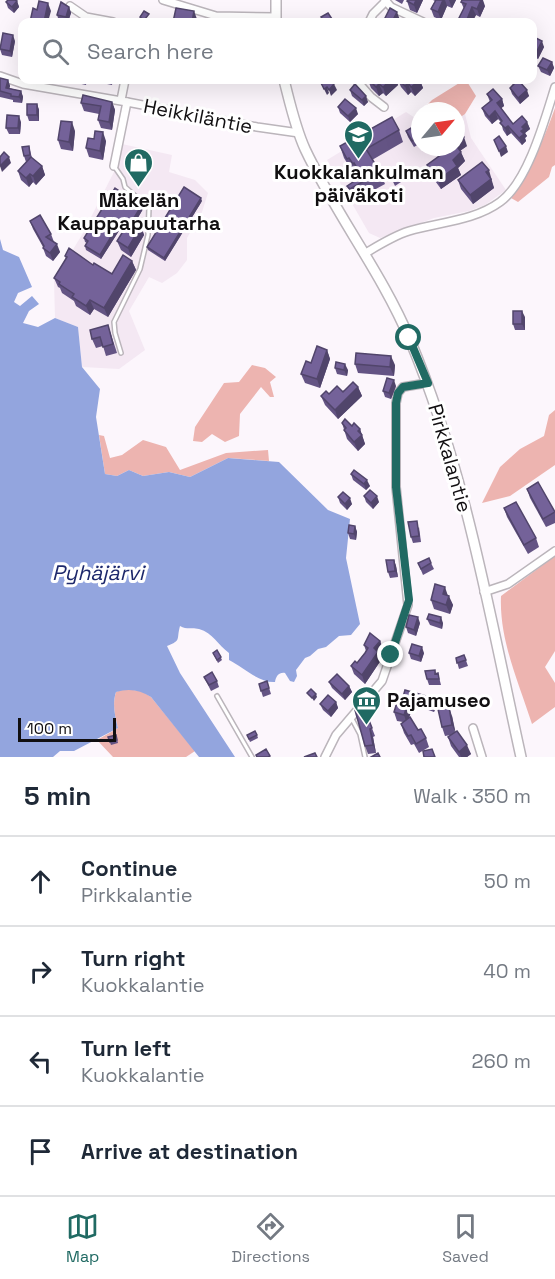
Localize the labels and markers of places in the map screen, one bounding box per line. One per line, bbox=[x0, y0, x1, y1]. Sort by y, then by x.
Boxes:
school or university icon: Kuokkalankulman päiväkoti bbox=[343, 118, 375, 160]
shop icon: Mäkelän Kauppapuutarha bbox=[123, 146, 155, 188]
place label: Kuokkalankulman päiväkoti bbox=[274, 159, 444, 208]
place label: Mäkelän Kauppapuutarha bbox=[57, 187, 221, 236]
museum icon: Pajamuseo bbox=[350, 684, 382, 726]
place label: Pajamuseo bbox=[387, 687, 491, 713]

